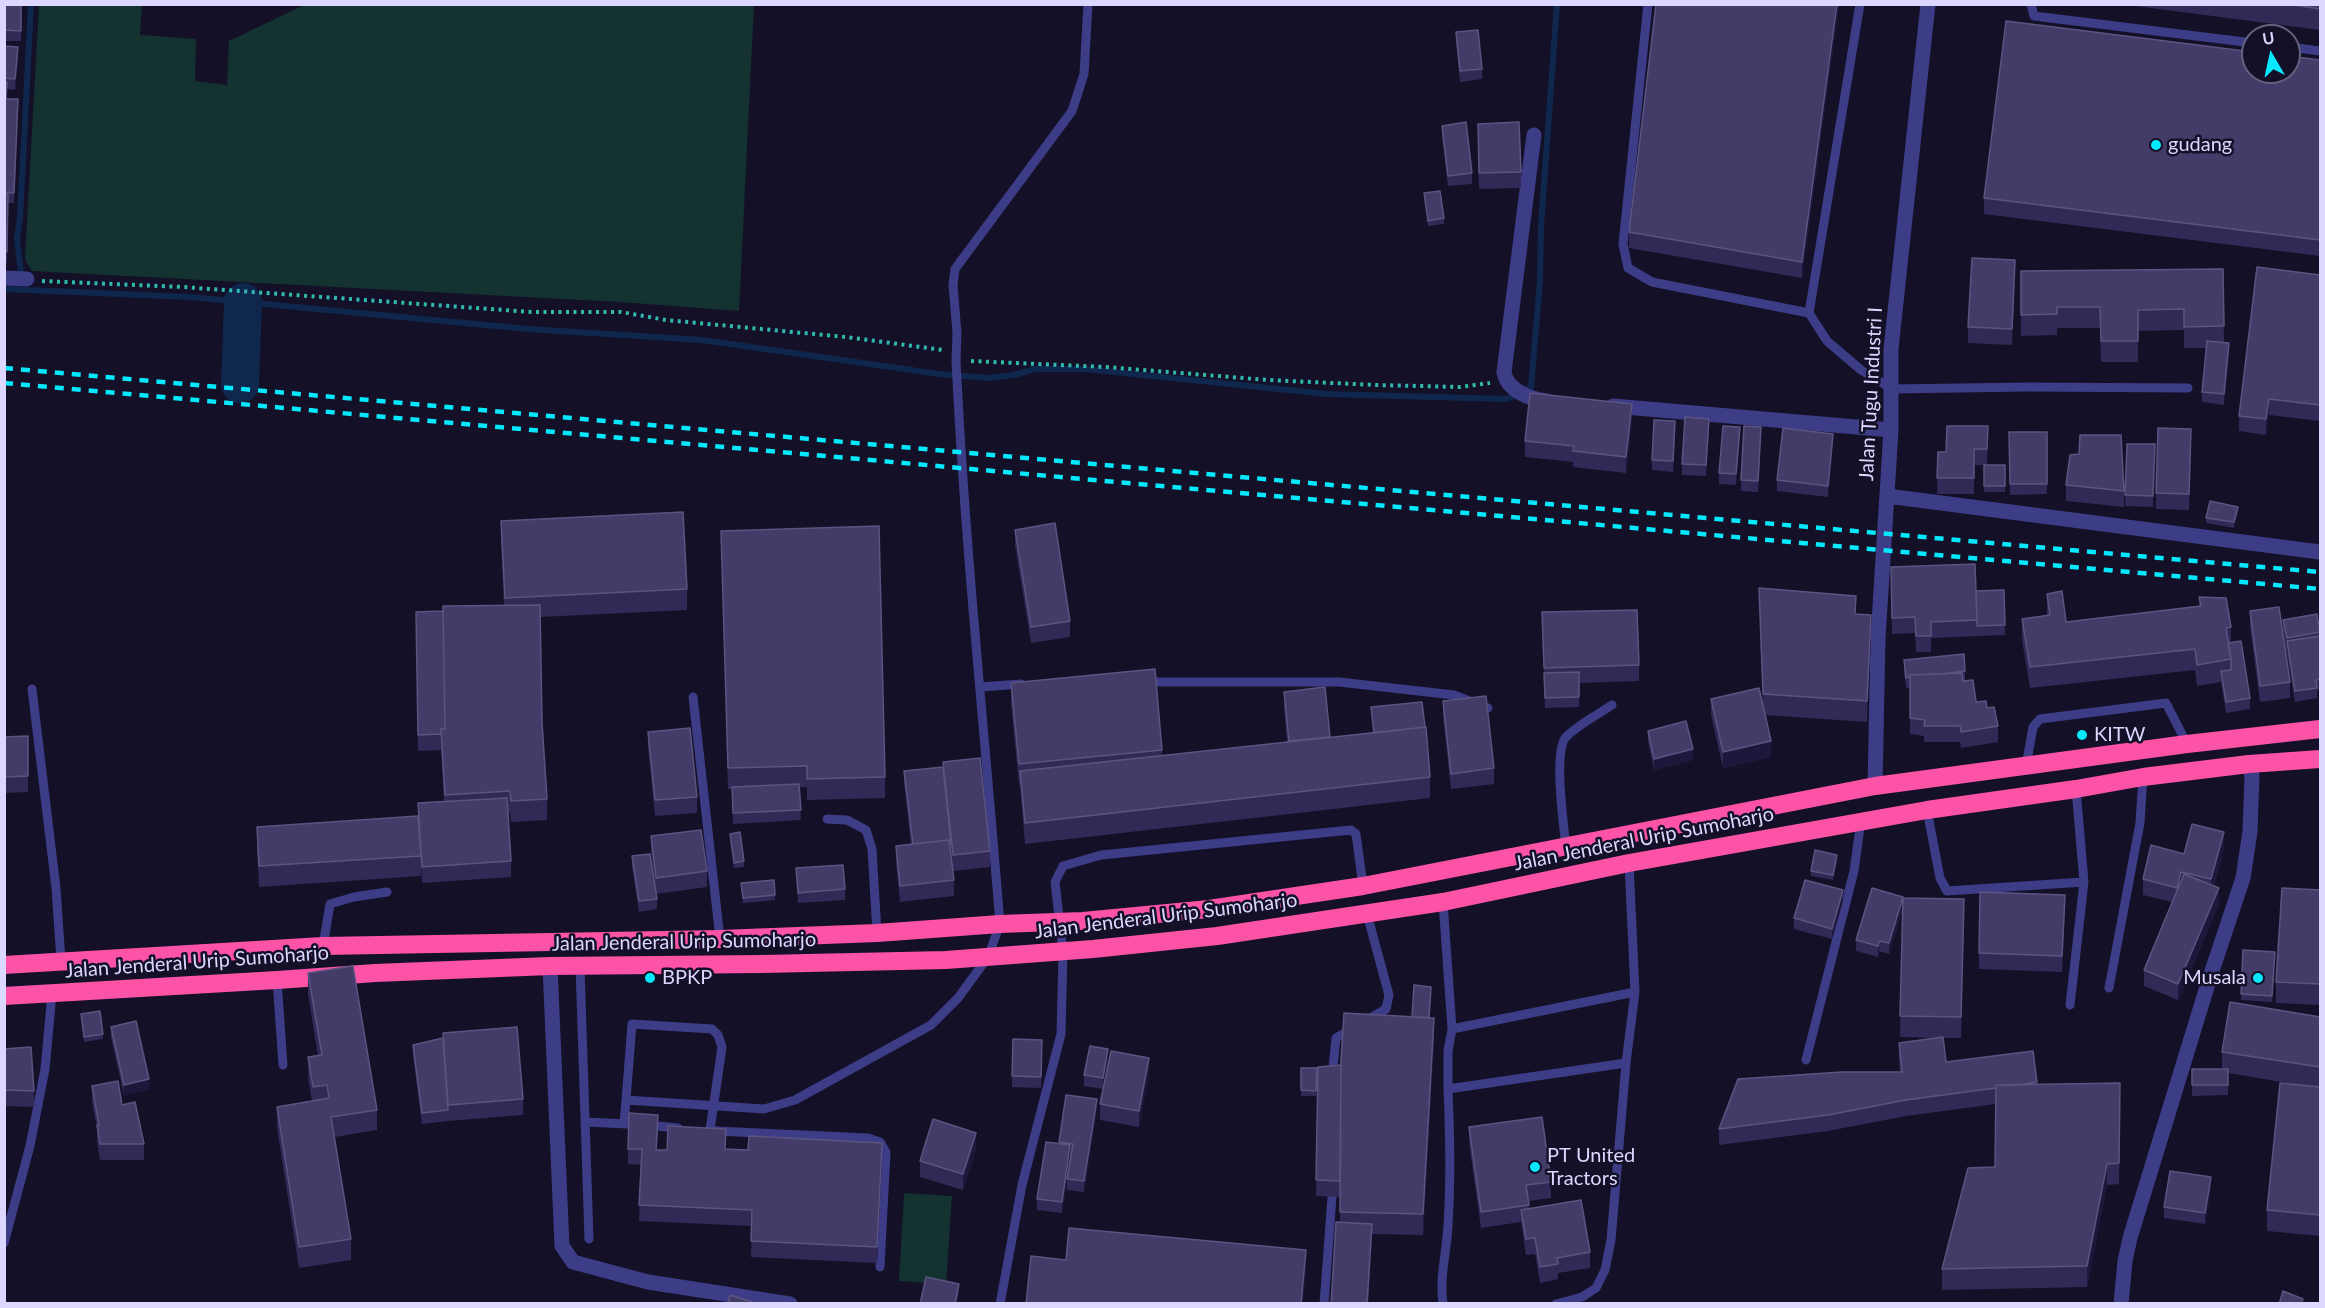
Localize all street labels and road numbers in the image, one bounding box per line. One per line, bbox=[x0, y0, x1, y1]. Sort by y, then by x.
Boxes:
street label: Jalan Tugu Industri I bbox=[1854, 306, 1888, 482]
street label: Jalan Jenderal Urip Sumoharjo bbox=[1512, 802, 1776, 876]
street label: Jalan Jenderal Urip Sumoharjo bbox=[1033, 888, 1299, 944]
street label: Jalan Jenderal Urip Sumoharjo bbox=[552, 928, 816, 956]
street label: Jalan Jenderal Urip Sumoharjo bbox=[64, 941, 330, 983]

